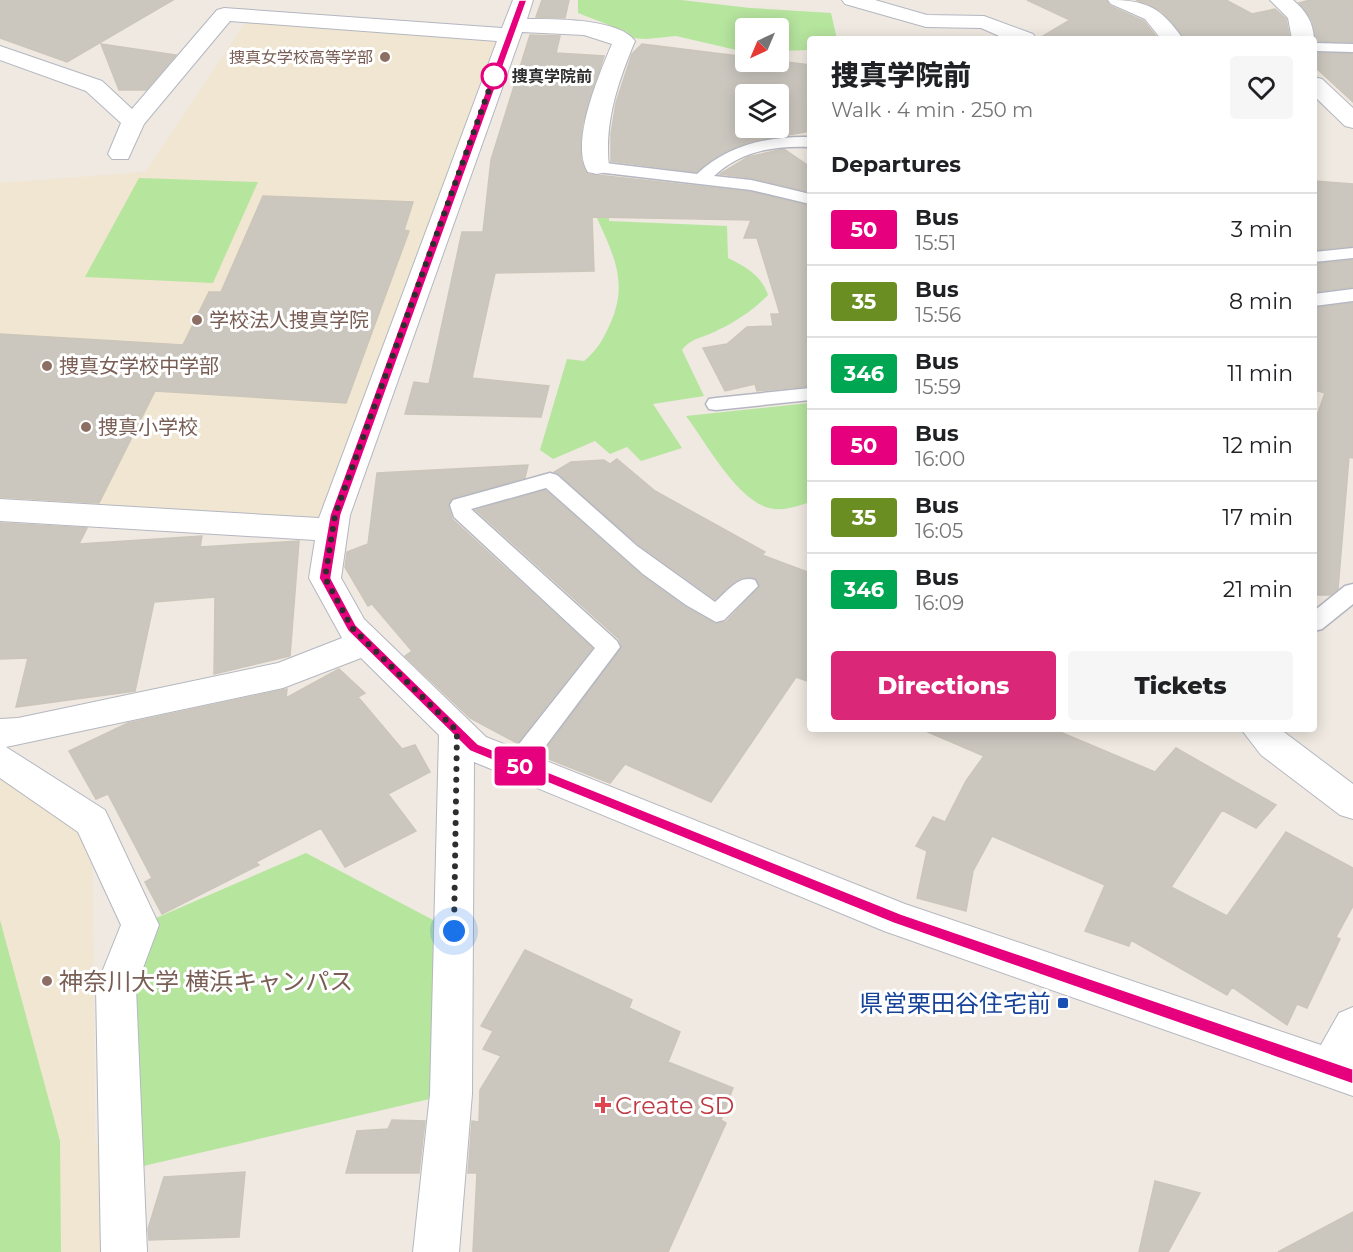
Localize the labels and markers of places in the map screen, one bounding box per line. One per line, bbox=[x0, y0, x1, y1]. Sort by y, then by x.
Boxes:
place label: 捜真女学校高等学部 bbox=[229, 48, 373, 67]
marker: 捜真女学校高等学部 bbox=[378, 50, 392, 64]
marker: 捜真学院前 bbox=[481, 63, 507, 89]
place label: 捜真学院前 bbox=[512, 67, 592, 86]
place label: 学校法人捜真学院 bbox=[209, 308, 369, 332]
marker: 学校法人捜真学院 bbox=[190, 313, 204, 327]
place label: 捜真女学校中学部 bbox=[59, 354, 219, 378]
marker: 捜真女学校中学部 bbox=[40, 359, 54, 373]
place label: 捜真小学校 bbox=[98, 415, 198, 439]
marker: 捜真小学校 bbox=[79, 420, 93, 434]
place label: 神奈川大学 横浜キャンパス bbox=[59, 967, 353, 996]
marker: 神奈川大学 横浜キャンパス bbox=[40, 974, 54, 988]
place label: 県営栗田谷住宅前 bbox=[859, 989, 1051, 1018]
marker: 県営栗田谷住宅前 bbox=[1056, 996, 1070, 1010]
place label: Create SD bbox=[615, 1091, 734, 1120]
marker: Create SD bbox=[596, 1098, 610, 1112]

